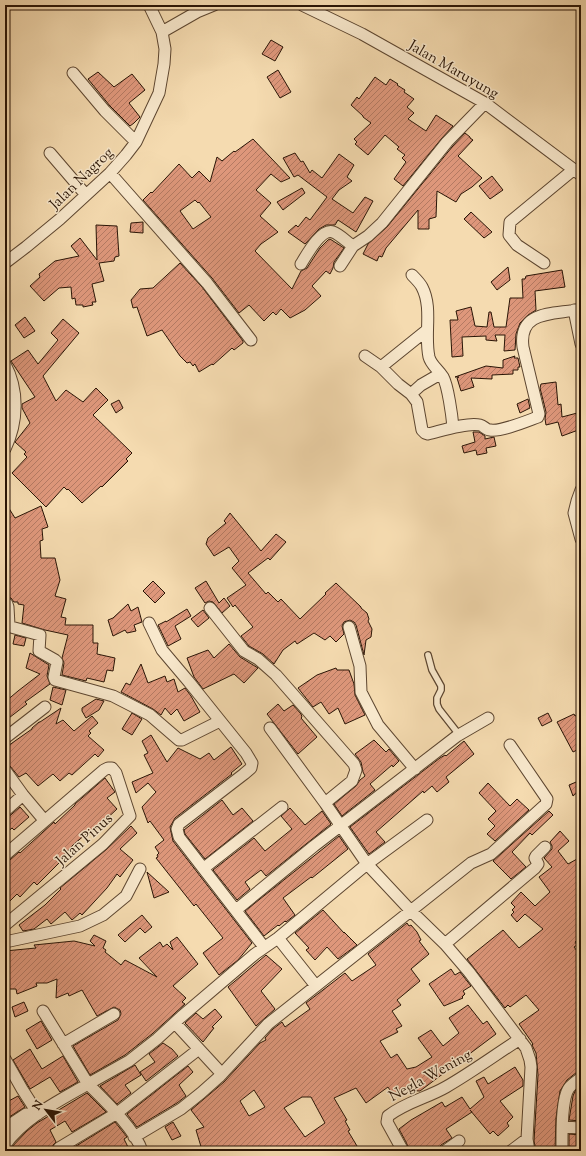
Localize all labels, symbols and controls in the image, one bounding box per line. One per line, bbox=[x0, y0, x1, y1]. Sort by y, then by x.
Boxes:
street label: Jalan Maruyung bbox=[403, 35, 502, 105]
street label: Jalan Nagrog bbox=[45, 143, 119, 216]
street label: Jalan Pinus bbox=[51, 809, 118, 872]
street label: Negla Wening bbox=[386, 1045, 476, 1108]
north arrow bbox=[26, 1090, 66, 1130]
text: N bbox=[29, 1097, 48, 1114]

